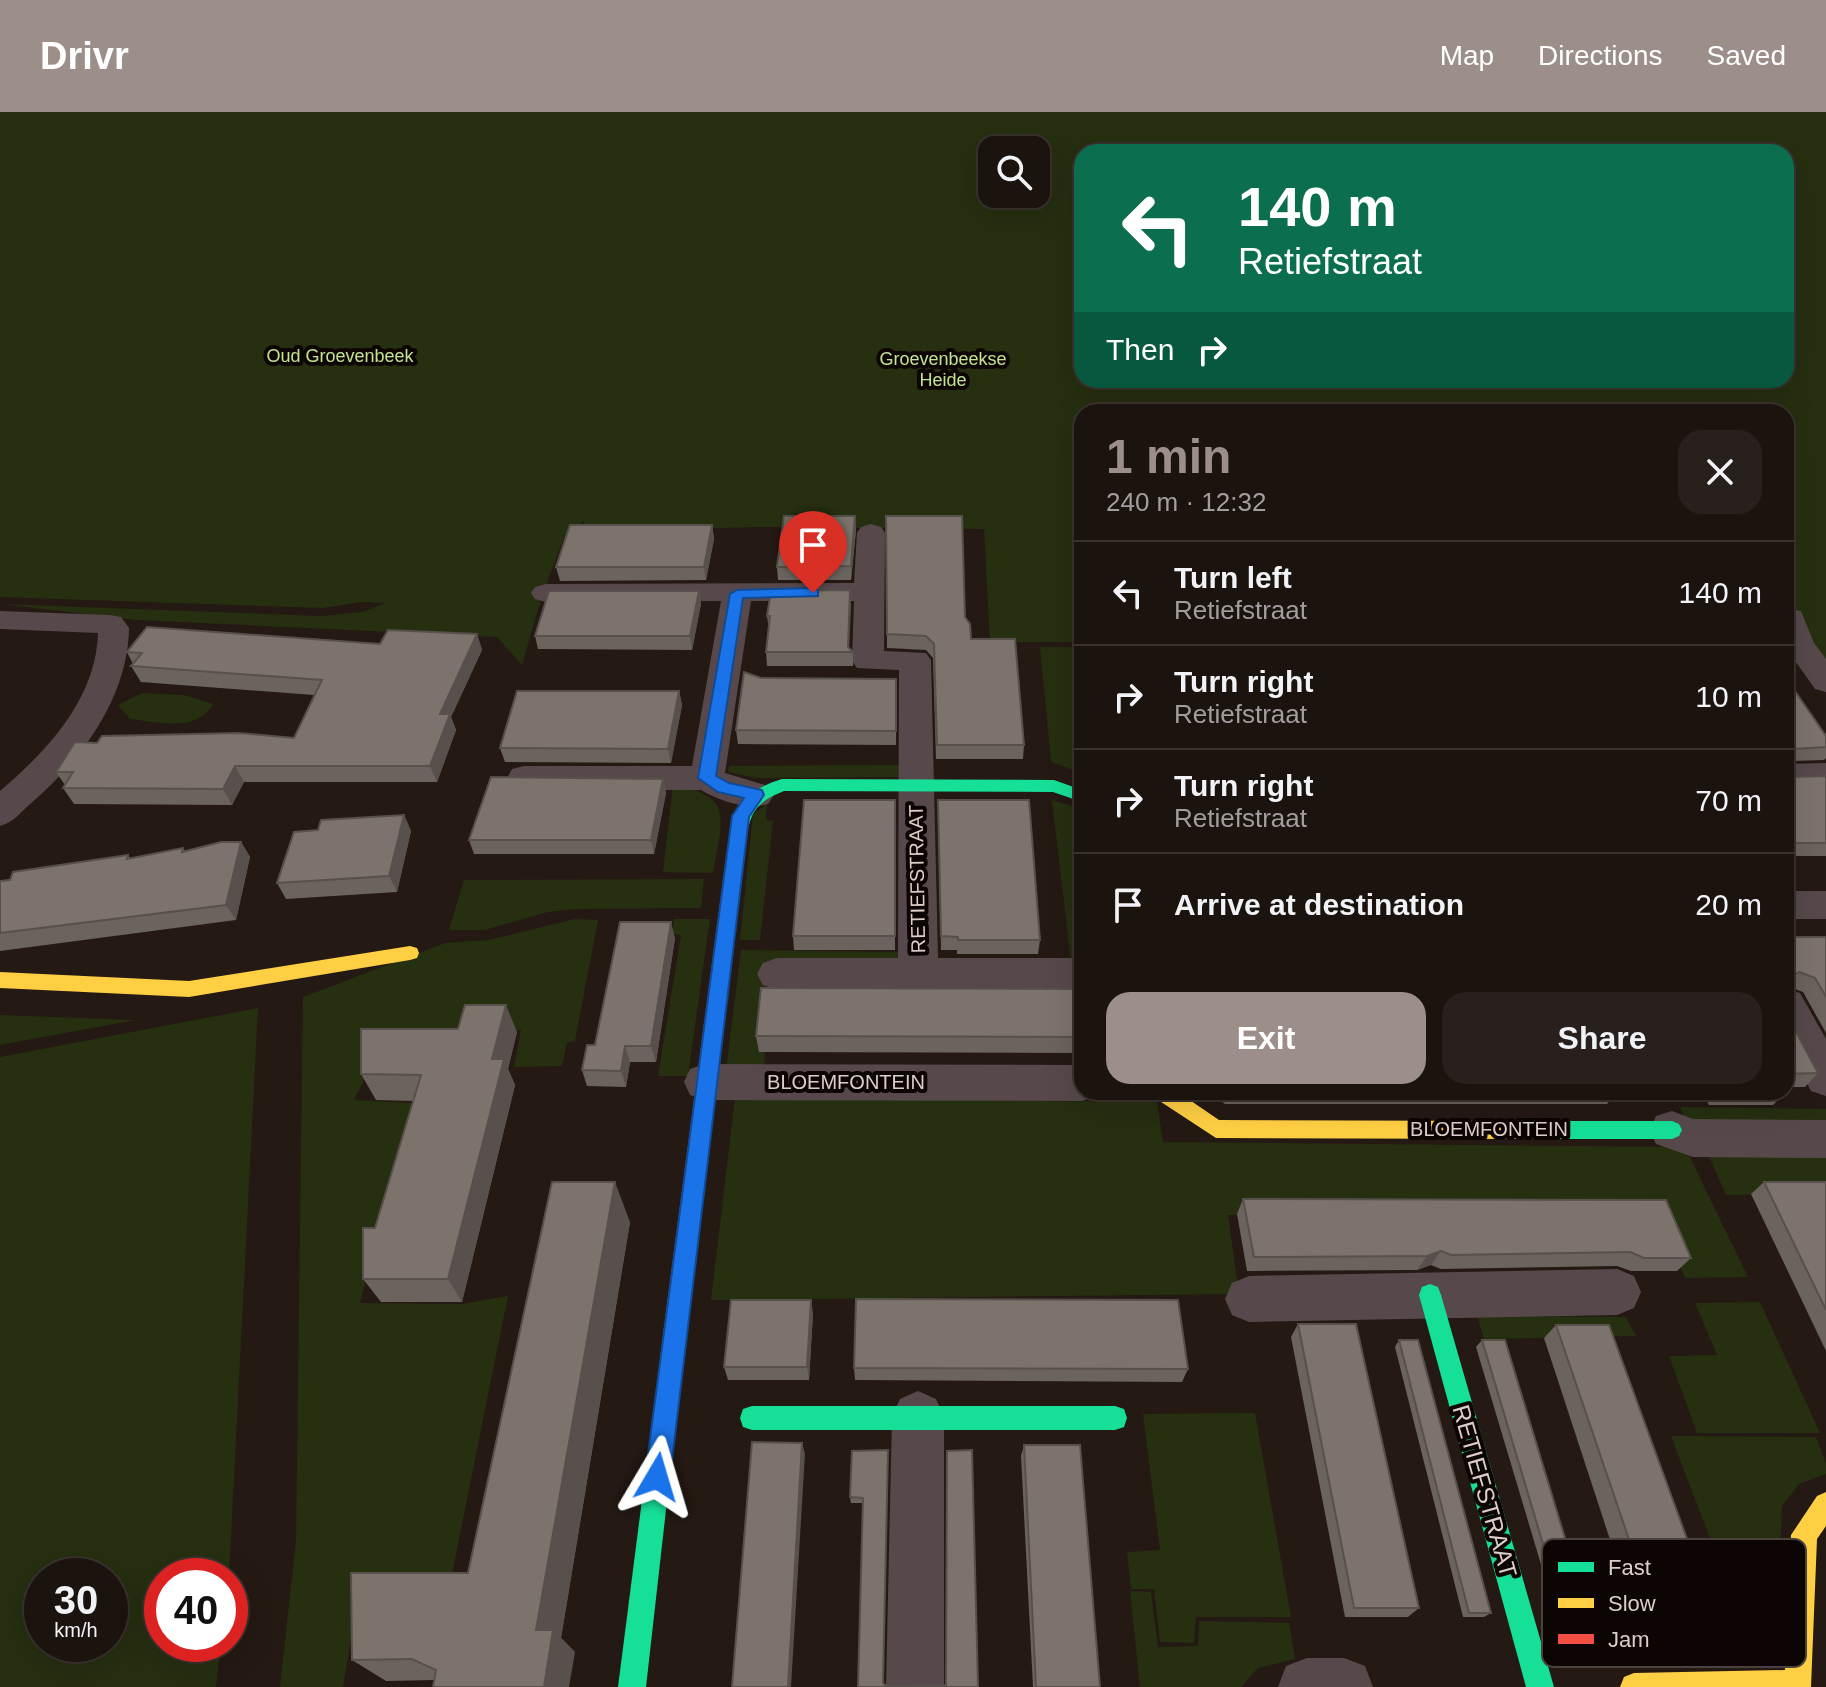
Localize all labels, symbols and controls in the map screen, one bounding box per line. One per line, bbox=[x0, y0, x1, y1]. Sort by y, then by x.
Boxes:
text: Drivr bbox=[40, 35, 129, 77]
text: Map bbox=[1440, 40, 1494, 71]
text: Directions bbox=[1538, 40, 1663, 71]
text: Saved bbox=[1707, 40, 1786, 71]
map controls bbox=[978, 136, 1050, 208]
button: search bbox=[978, 136, 1050, 208]
text: 140 m bbox=[1238, 175, 1397, 238]
icon: left bbox=[1106, 176, 1210, 280]
text: Retiefstraat bbox=[1238, 241, 1422, 282]
icon: right bbox=[1190, 328, 1234, 372]
text: Then bbox=[1106, 333, 1174, 366]
park label: Oud Groevenbeek bbox=[266, 346, 415, 366]
park label: Groevenbeekse Heide bbox=[879, 349, 1007, 390]
text: 1 min bbox=[1106, 430, 1231, 483]
button: close bbox=[1678, 430, 1762, 514]
text: 240 m · 12:32 bbox=[1106, 487, 1266, 517]
pin bbox=[779, 511, 847, 593]
icon: arrive bbox=[791, 523, 835, 567]
text: Turn left bbox=[1174, 561, 1292, 594]
icon: left bbox=[1106, 571, 1150, 615]
text: 140 m bbox=[1679, 576, 1762, 609]
text: Retiefstraat bbox=[1174, 595, 1307, 625]
text: Turn right bbox=[1174, 665, 1313, 698]
icon: right bbox=[1106, 675, 1150, 719]
text: 10 m bbox=[1695, 680, 1762, 713]
text: Retiefstraat bbox=[1174, 699, 1307, 729]
text: Turn right bbox=[1174, 769, 1313, 802]
icon: right bbox=[1106, 779, 1150, 823]
text: 70 m bbox=[1695, 784, 1762, 817]
text: Retiefstraat bbox=[1174, 803, 1307, 833]
street label: RETIEFSTRAAT bbox=[905, 805, 929, 953]
icon: arrive bbox=[1106, 883, 1150, 927]
text: Arrive at destination bbox=[1174, 888, 1464, 921]
text: 20 m bbox=[1695, 888, 1762, 921]
button: Exit bbox=[1106, 992, 1426, 1084]
button: Share bbox=[1442, 992, 1762, 1084]
street label: BLOEMFONTEIN bbox=[767, 1071, 925, 1093]
street label: BLOEMFONTEIN bbox=[1410, 1118, 1568, 1140]
street label: RETIEFSTRAAT bbox=[1447, 1402, 1523, 1581]
position arrow bbox=[615, 1435, 699, 1519]
legend bbox=[1542, 1539, 1806, 1667]
text: Fast bbox=[1608, 1555, 1651, 1580]
speed limit sign: 40 bbox=[144, 1558, 248, 1662]
text: 30 bbox=[54, 1578, 98, 1622]
text: Slow bbox=[1608, 1591, 1656, 1616]
text: km/h bbox=[54, 1619, 98, 1641]
text: Jam bbox=[1608, 1627, 1650, 1652]

